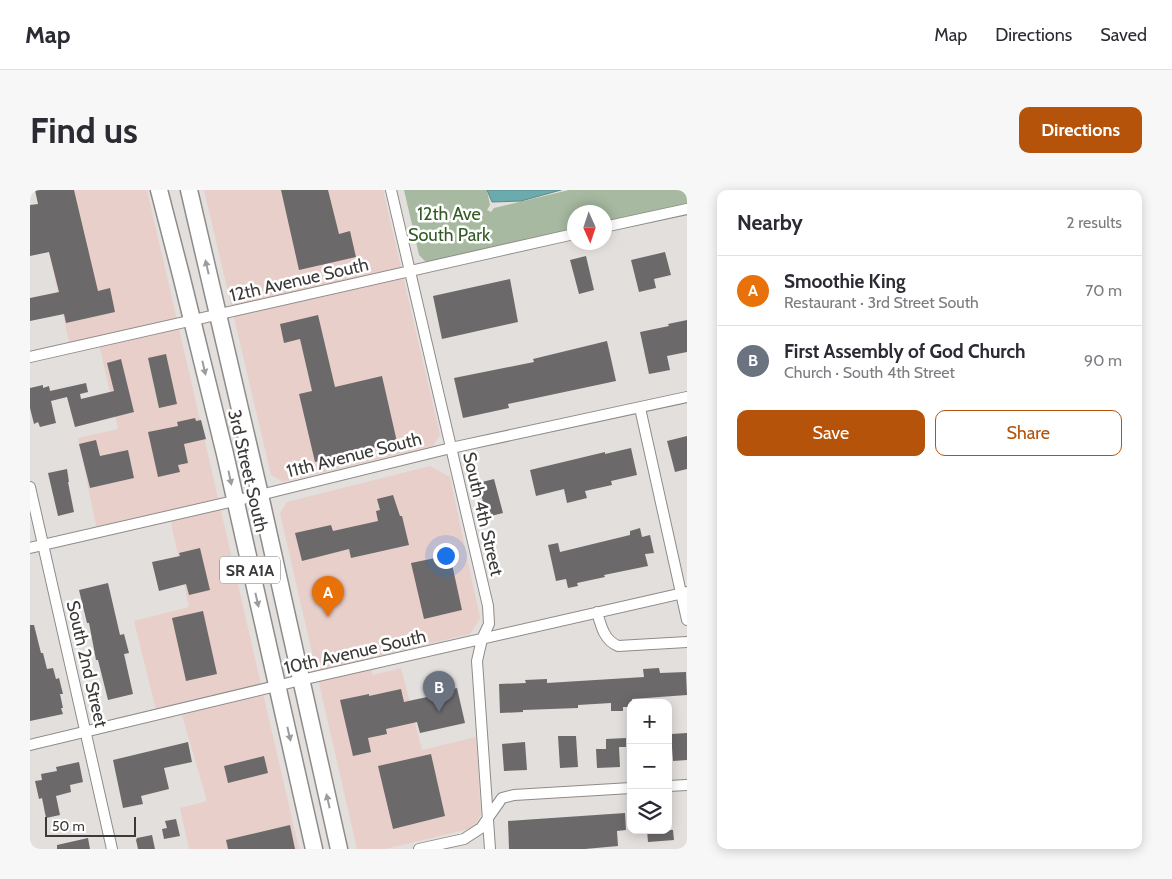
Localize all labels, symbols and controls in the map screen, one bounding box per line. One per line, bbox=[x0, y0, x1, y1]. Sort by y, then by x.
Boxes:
text: Map bbox=[25, 20, 71, 49]
text: Map bbox=[934, 24, 967, 46]
text: Directions bbox=[995, 24, 1072, 46]
text: Saved bbox=[1100, 24, 1147, 46]
button: Directions bbox=[1019, 107, 1142, 153]
text: Find us bbox=[30, 109, 138, 152]
park label: 12th Ave South Park bbox=[408, 203, 491, 246]
north arrow bbox=[567, 205, 612, 250]
text: Nearby bbox=[737, 210, 803, 235]
text: 2 results bbox=[1066, 213, 1122, 232]
street label: 12th Avenue South bbox=[227, 253, 371, 307]
one-way arrow bbox=[203, 259, 211, 274]
text: Smoothie King bbox=[784, 270, 906, 293]
text: A bbox=[748, 281, 758, 300]
text: 70 m bbox=[1085, 281, 1122, 300]
text: Restaurant · 3rd Street South bbox=[784, 293, 979, 312]
text: First Assembly of God Church bbox=[784, 340, 1026, 363]
text: B bbox=[748, 351, 758, 370]
text: 90 m bbox=[1084, 351, 1122, 370]
one-way arrow bbox=[200, 361, 208, 376]
text: Church · South 4th Street bbox=[784, 363, 955, 382]
street label: 3rd Street South bbox=[223, 408, 273, 534]
button: Save bbox=[737, 410, 925, 456]
button: Share bbox=[935, 410, 1122, 456]
street label: 11th Avenue South bbox=[284, 428, 424, 482]
street label: South 4th Street bbox=[458, 450, 508, 578]
one-way arrow bbox=[226, 470, 234, 486]
your location bbox=[433, 543, 459, 569]
road number: SR A1A bbox=[220, 556, 280, 584]
pin: A bbox=[312, 576, 344, 617]
one-way arrow bbox=[253, 592, 261, 607]
street label: South 2nd Street bbox=[62, 598, 112, 730]
street label: 10th Avenue South bbox=[282, 625, 428, 679]
pin: B bbox=[423, 671, 455, 712]
map controls bbox=[627, 699, 672, 834]
button: + bbox=[627, 699, 672, 744]
one-way arrow bbox=[285, 726, 293, 742]
button: − bbox=[627, 744, 672, 789]
button: layers bbox=[627, 789, 672, 834]
one-way arrow bbox=[324, 793, 332, 809]
scale bar bbox=[45, 814, 136, 837]
text: 50 m bbox=[52, 817, 85, 835]

